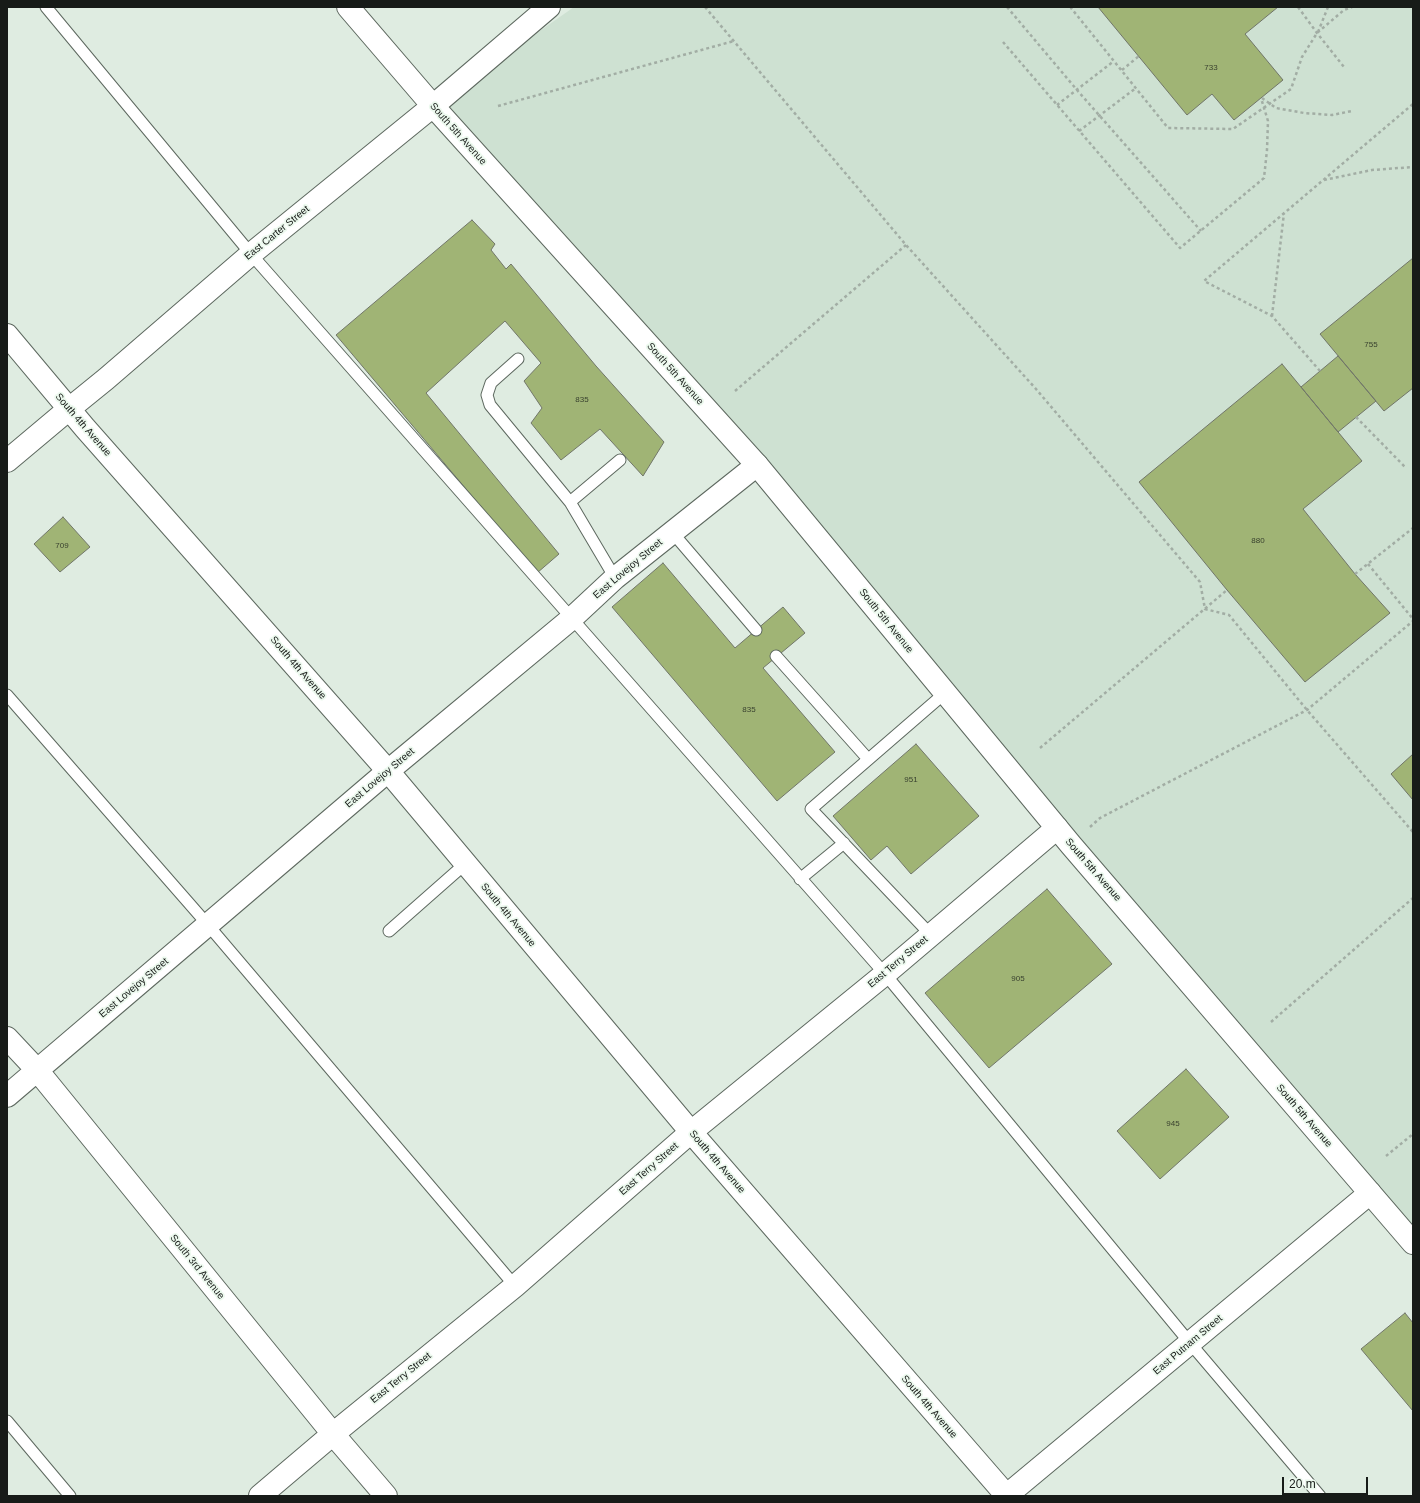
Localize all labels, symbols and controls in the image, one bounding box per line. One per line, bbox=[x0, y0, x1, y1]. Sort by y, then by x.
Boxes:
house number: 733 bbox=[1204, 63, 1218, 73]
street label: South 5th Avenue bbox=[427, 101, 489, 167]
street label: East Carter Street bbox=[242, 203, 312, 263]
house number: 755 bbox=[1364, 340, 1378, 350]
street label: South 5th Avenue bbox=[644, 341, 706, 407]
street label: South 4th Avenue bbox=[52, 391, 114, 459]
house number: 835 bbox=[575, 395, 589, 405]
house number: 880 bbox=[1251, 536, 1265, 546]
street label: East Lovejoy Street bbox=[591, 537, 665, 601]
house number: 709 bbox=[55, 541, 69, 551]
street label: South 5th Avenue bbox=[856, 586, 916, 656]
street label: South 4th Avenue bbox=[267, 634, 329, 702]
house number: 835 bbox=[742, 705, 756, 715]
street label: East Lovejoy Street bbox=[343, 746, 417, 810]
house number: 951 bbox=[904, 775, 918, 785]
street label: South 5th Avenue bbox=[1062, 836, 1124, 904]
street label: South 4th Avenue bbox=[478, 881, 538, 949]
street label: East Terry Street bbox=[866, 933, 930, 991]
street label: East Lovejoy Street bbox=[97, 956, 171, 1020]
house number: 905 bbox=[1011, 974, 1025, 984]
street label: South 5th Avenue bbox=[1273, 1082, 1335, 1150]
house number: 945 bbox=[1166, 1119, 1180, 1129]
street label: South 4th Avenue bbox=[686, 1128, 748, 1196]
street label: East Terry Street bbox=[617, 1140, 681, 1198]
street label: South 3rd Avenue bbox=[167, 1232, 227, 1302]
street label: East Putnam Street bbox=[1151, 1313, 1225, 1377]
street label: East Terry Street bbox=[368, 1350, 434, 1406]
street label: South 4th Avenue bbox=[898, 1373, 960, 1441]
scale bar bbox=[1284, 1469, 1370, 1495]
text: 20 m bbox=[1289, 1477, 1316, 1491]

